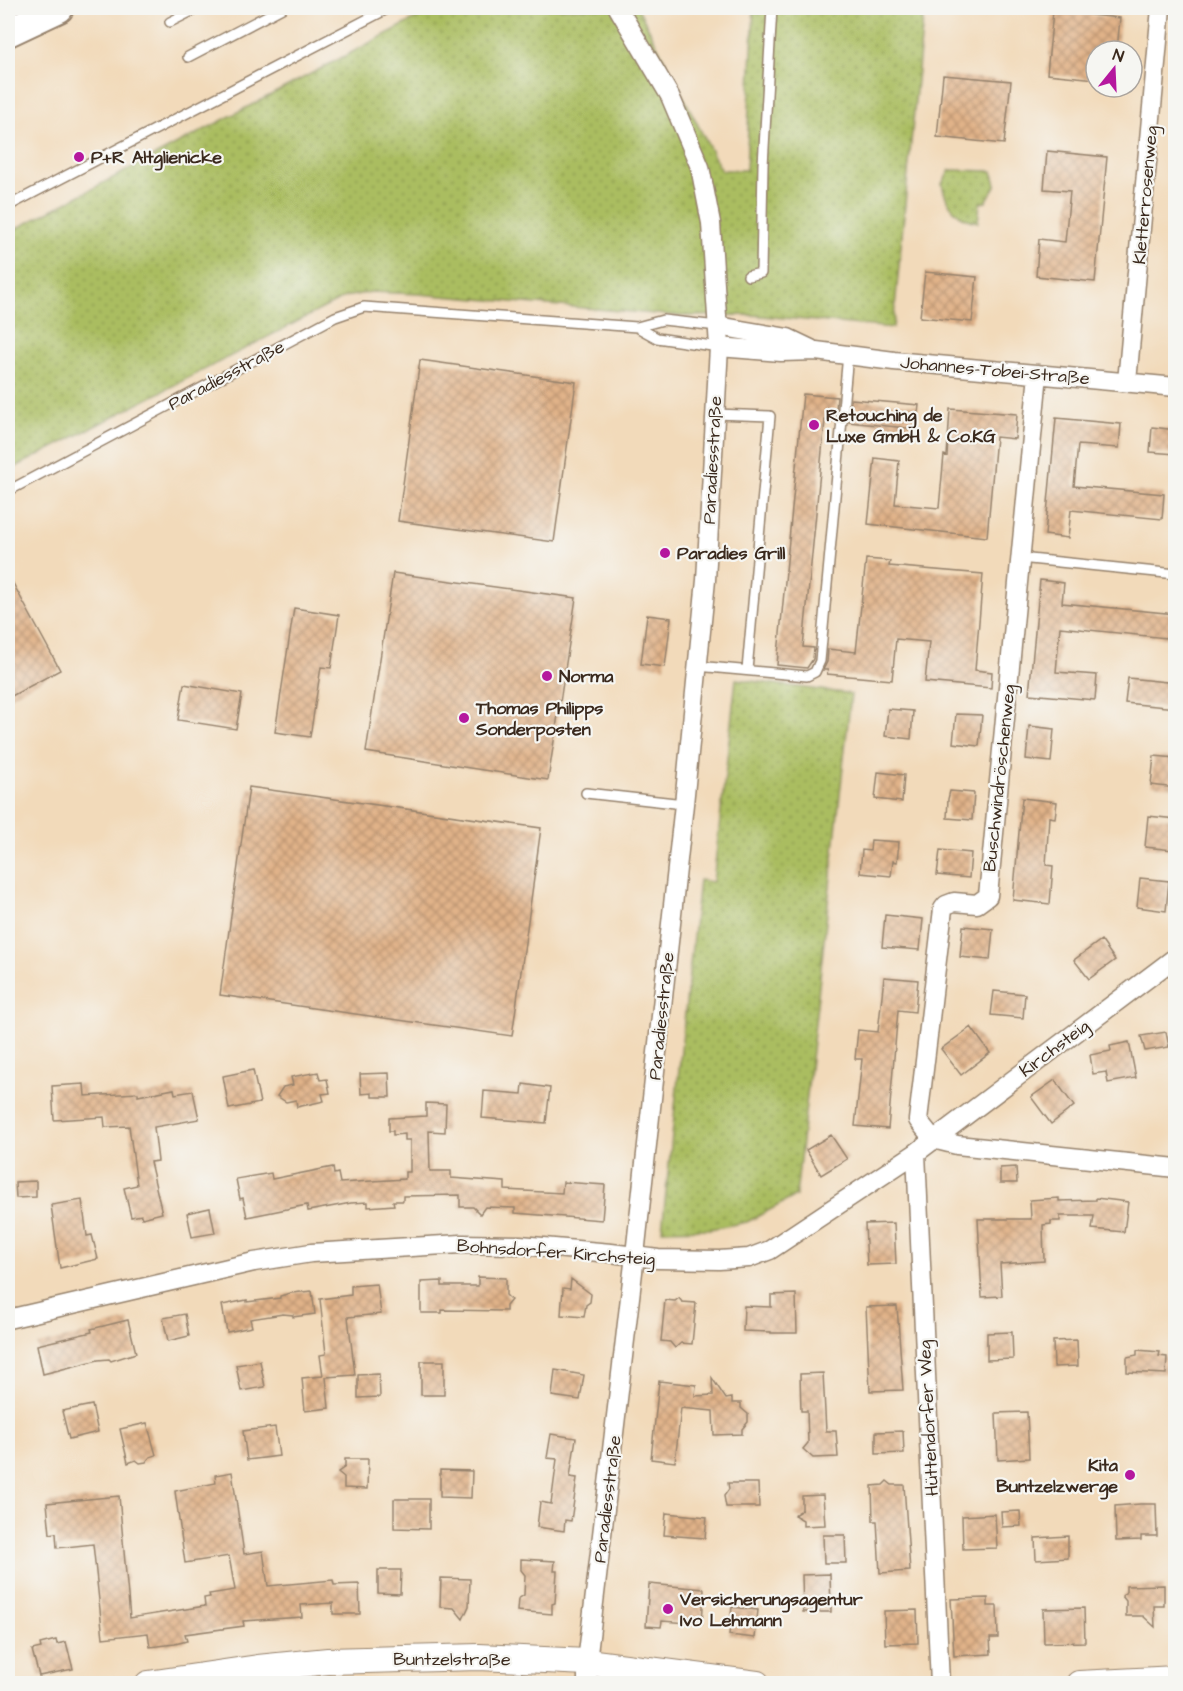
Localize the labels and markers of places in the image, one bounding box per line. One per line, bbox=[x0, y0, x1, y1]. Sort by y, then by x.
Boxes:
place label: P+R Altglienicke bbox=[91, 145, 222, 171]
marker: P+R Altglienicke bbox=[72, 150, 86, 164]
place label: Retouching de Luxe GmbH & Co.KG bbox=[826, 403, 996, 449]
marker: Retouching de Luxe GmbH & Co.KG bbox=[807, 418, 821, 432]
place label: Paradies Grill bbox=[677, 541, 786, 566]
marker: Paradies Grill bbox=[658, 546, 672, 560]
place label: Norma bbox=[559, 664, 614, 689]
marker: Norma bbox=[540, 669, 554, 683]
place label: Thomas Philipps Sonderposten bbox=[475, 696, 603, 742]
marker: Thomas Philipps Sonderposten bbox=[457, 711, 471, 725]
place label: Kita Buntzelzwerge bbox=[996, 1453, 1119, 1500]
marker: Kita Buntzelzwerge bbox=[1123, 1468, 1137, 1482]
place label: Versicherungsagentur Ivo Lehmann bbox=[679, 1587, 863, 1633]
marker: Versicherungsagentur Ivo Lehmann bbox=[661, 1602, 675, 1616]

